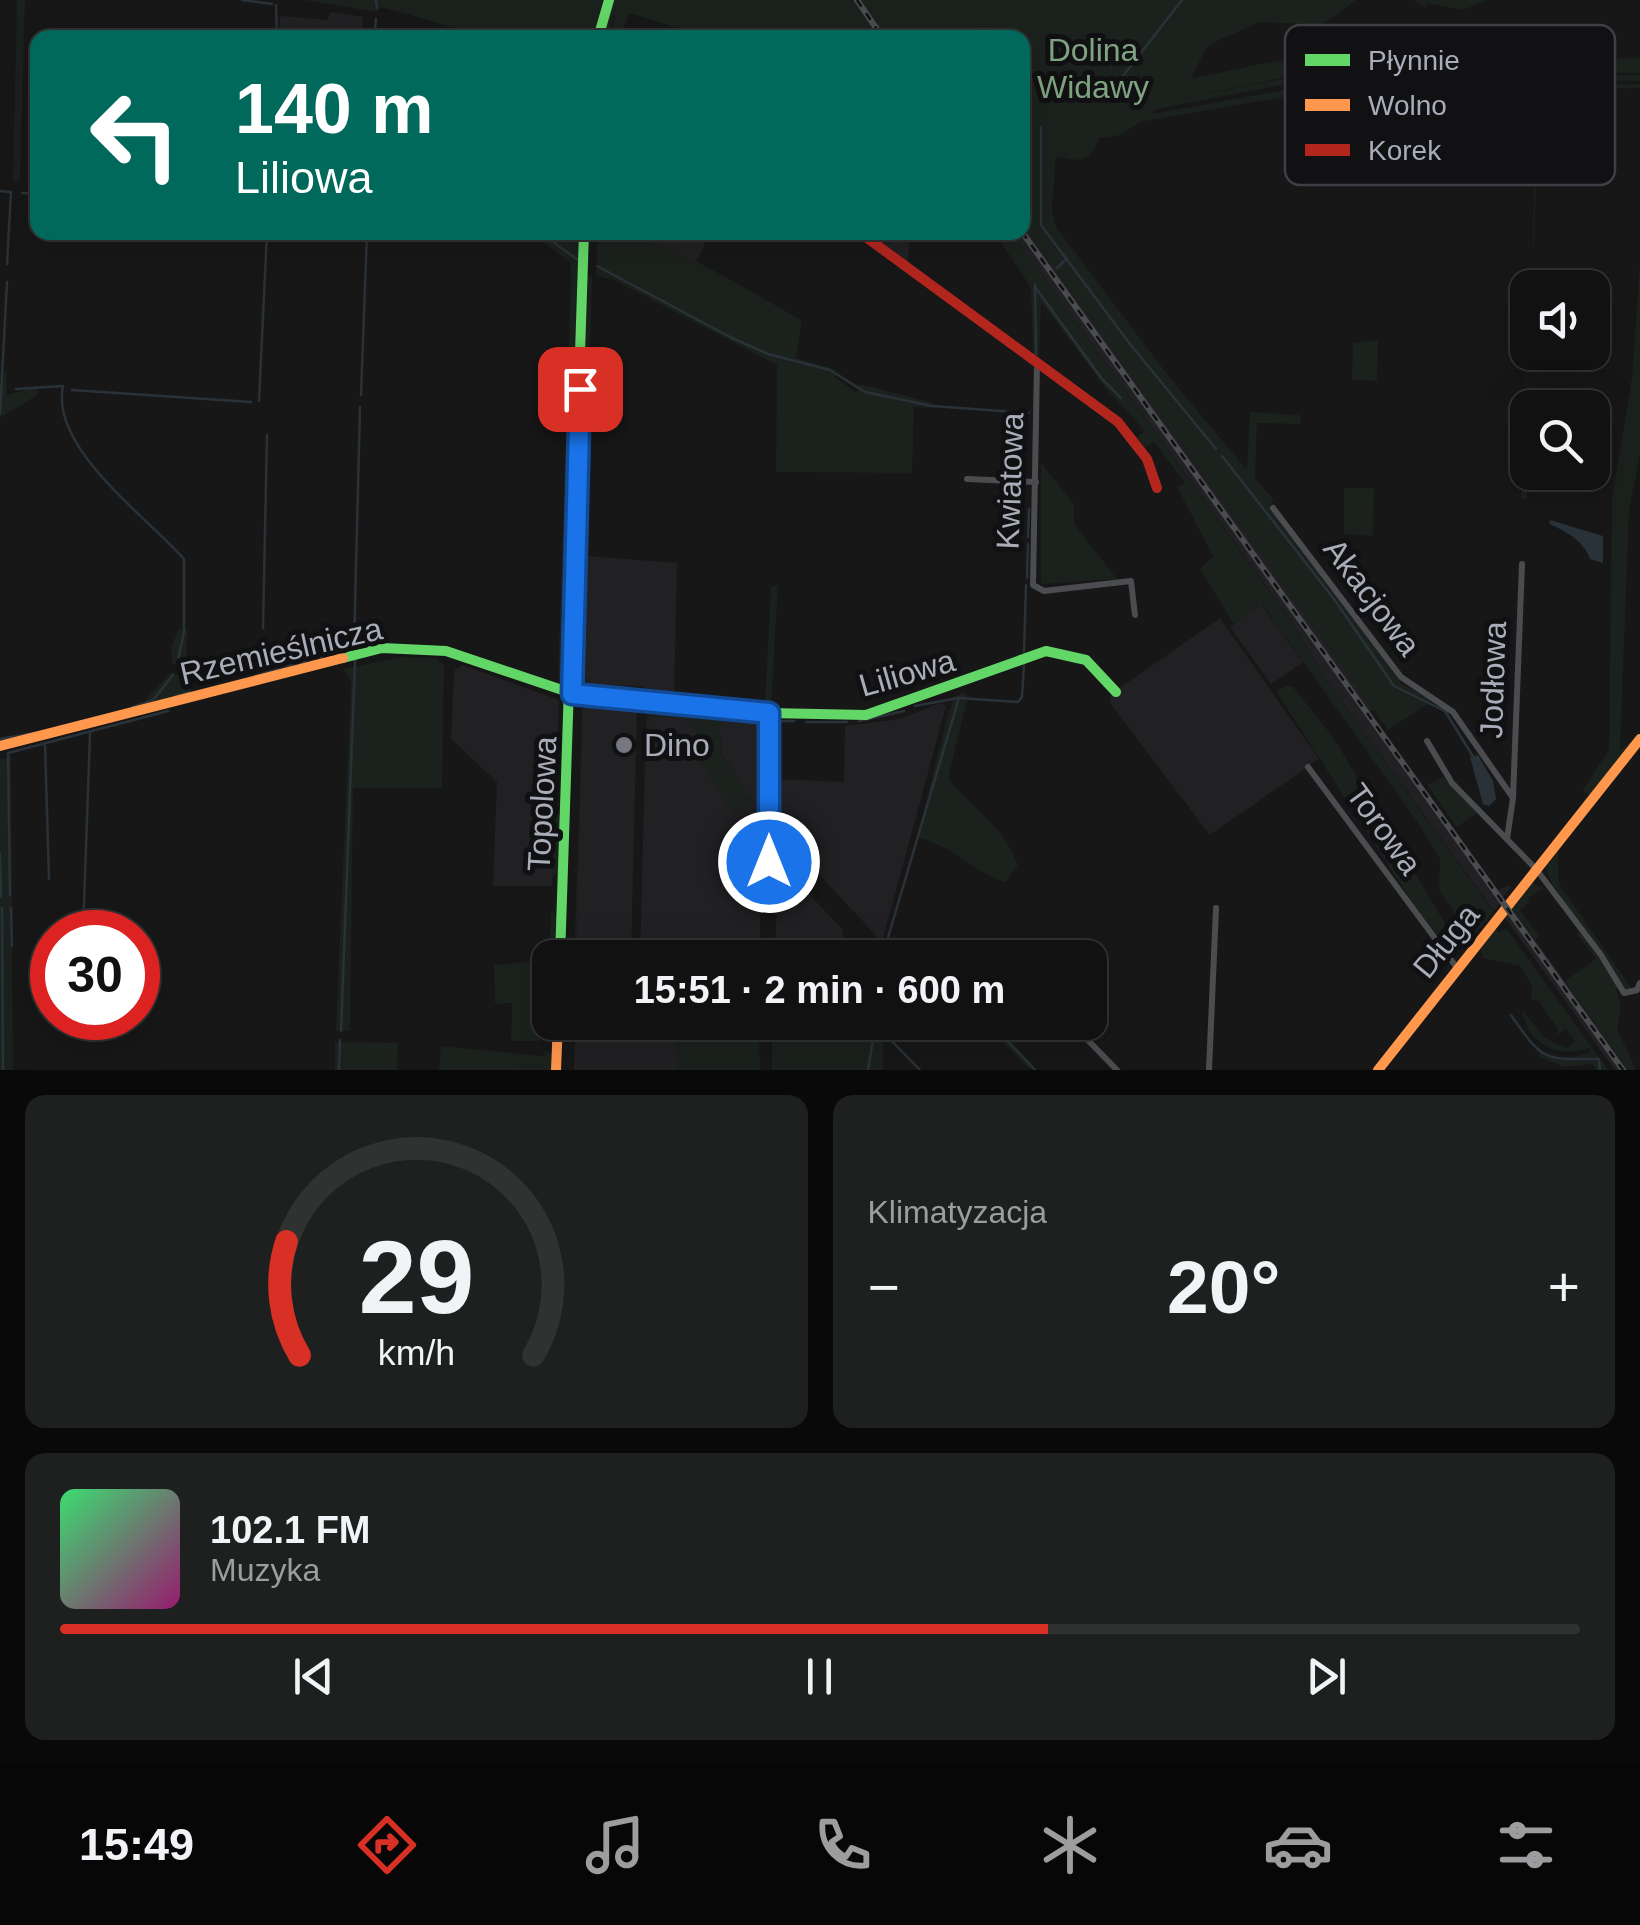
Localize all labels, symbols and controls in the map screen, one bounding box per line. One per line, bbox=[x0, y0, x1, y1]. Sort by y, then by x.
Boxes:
legend bbox=[1285, 25, 1615, 185]
park label: Dolina Widawy bbox=[1037, 32, 1149, 105]
text: Płynnie bbox=[1368, 45, 1460, 76]
icon: left bbox=[70, 70, 200, 200]
text: 140 m bbox=[235, 70, 433, 148]
text: Wolno bbox=[1368, 90, 1447, 121]
text: Korek bbox=[1368, 135, 1442, 166]
text: Liliowa bbox=[235, 152, 373, 203]
map controls bbox=[1510, 270, 1610, 490]
button: sound bbox=[1510, 270, 1610, 370]
pin bbox=[538, 347, 623, 432]
icon: arrive bbox=[553, 362, 608, 417]
button: search bbox=[1510, 390, 1610, 490]
street label: Kwiatowa bbox=[990, 412, 1030, 550]
street label: Akacjowa bbox=[1316, 531, 1428, 663]
street label: Rzemieślnicza bbox=[176, 610, 386, 692]
street label: Jodłowa bbox=[1473, 621, 1513, 739]
street label: Liliowa bbox=[855, 642, 959, 704]
place label: Dino bbox=[644, 727, 710, 763]
marker: Dino bbox=[613, 734, 635, 756]
street label: Topolowa bbox=[520, 735, 564, 872]
street label: Torowa bbox=[1339, 777, 1429, 881]
position arrow bbox=[717, 810, 821, 914]
street label: Długa bbox=[1406, 897, 1486, 985]
speed limit sign: 30 bbox=[30, 910, 160, 1040]
text: 15:51 · 2 min · 600 m bbox=[634, 969, 1005, 1011]
text: Klimatyzacja bbox=[868, 1194, 1047, 1230]
text: 29 bbox=[358, 1219, 474, 1335]
text: 20° bbox=[1167, 1245, 1280, 1329]
text: − bbox=[868, 1256, 900, 1318]
text: + bbox=[1548, 1256, 1580, 1318]
text: km/h bbox=[378, 1333, 455, 1373]
text: 102.1 FM bbox=[210, 1509, 371, 1551]
text: Muzyka bbox=[210, 1552, 320, 1588]
icon: previous bbox=[286, 1649, 341, 1704]
icon: pause bbox=[792, 1649, 847, 1704]
icon: next bbox=[1299, 1649, 1354, 1704]
icon: directions bbox=[352, 1810, 422, 1880]
icon: music bbox=[580, 1810, 650, 1880]
icon: phone bbox=[808, 1810, 878, 1880]
icon: climate bbox=[1035, 1810, 1105, 1880]
icon: car bbox=[1263, 1810, 1333, 1880]
icon: filters bbox=[1491, 1810, 1561, 1880]
text: 15:49 bbox=[79, 1819, 194, 1870]

